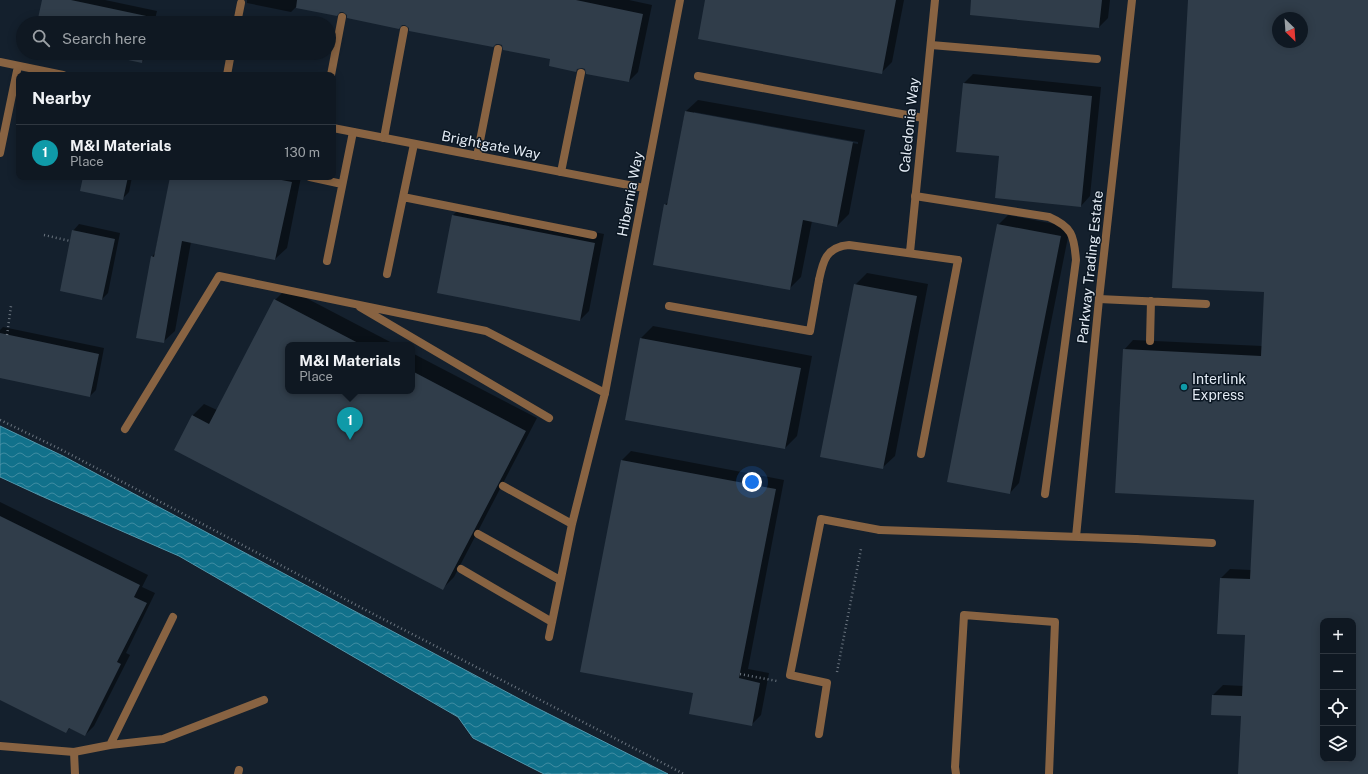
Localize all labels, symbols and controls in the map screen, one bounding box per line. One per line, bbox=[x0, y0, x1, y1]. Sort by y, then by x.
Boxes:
north arrow bbox=[1272, 12, 1308, 48]
search box bbox=[16, 16, 336, 60]
icon: search bbox=[30, 27, 52, 49]
text: Search here bbox=[62, 30, 146, 47]
street label: Caledonia Way bbox=[896, 76, 922, 173]
text: Nearby bbox=[32, 88, 91, 108]
street label: Brightgate Way bbox=[440, 128, 542, 163]
text: M&I Materials bbox=[70, 137, 172, 154]
text: 1 bbox=[42, 145, 48, 160]
text: 130 m bbox=[284, 145, 320, 160]
street label: Hibernia Way bbox=[614, 150, 646, 238]
text: Place bbox=[70, 154, 104, 169]
street label: Parkway Trading Estate bbox=[1074, 190, 1106, 344]
popup bbox=[285, 342, 415, 394]
text: M&I Materials bbox=[299, 352, 401, 369]
text: Place bbox=[299, 369, 333, 384]
place label: Interlink Express bbox=[1192, 371, 1246, 403]
marker: Interlink Express bbox=[1179, 382, 1189, 392]
pin: 1 bbox=[337, 407, 363, 440]
your location bbox=[742, 472, 762, 492]
map controls bbox=[1320, 618, 1356, 762]
button: + bbox=[1320, 618, 1356, 654]
button: − bbox=[1320, 654, 1356, 690]
button: locate bbox=[1320, 690, 1356, 726]
button: layers bbox=[1320, 726, 1356, 762]

